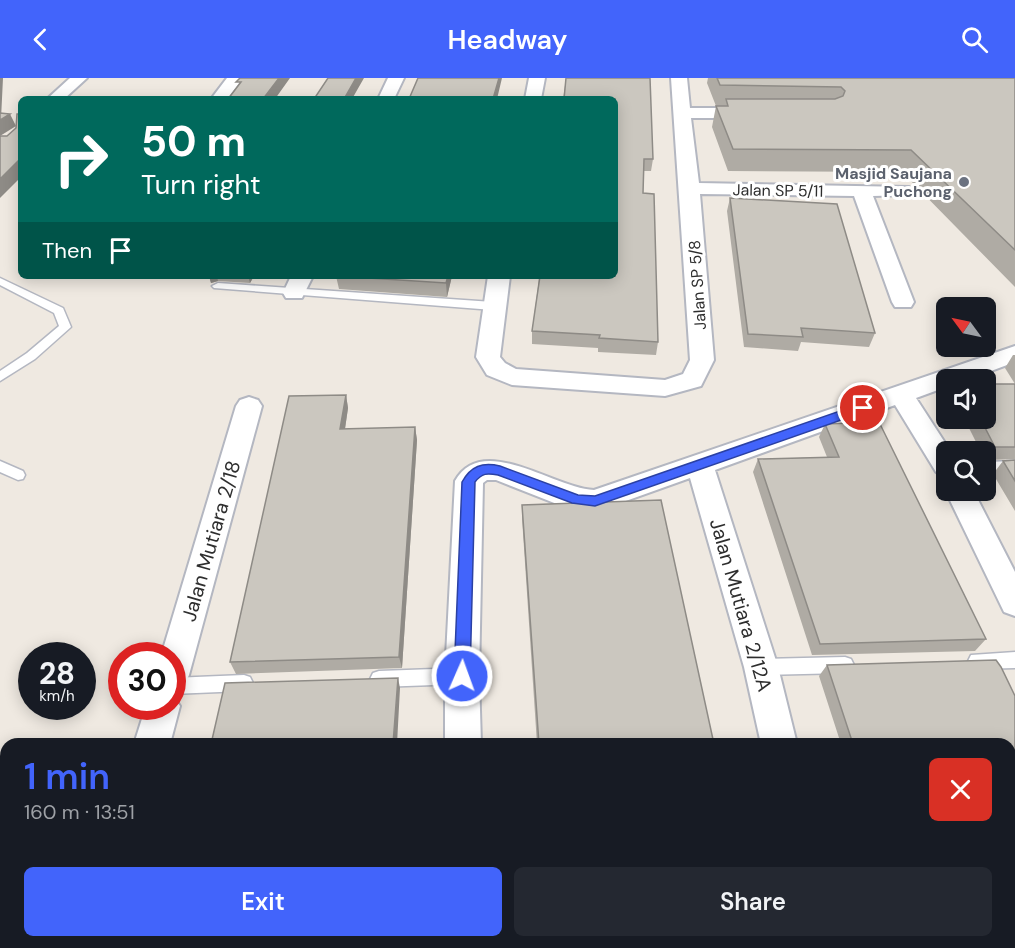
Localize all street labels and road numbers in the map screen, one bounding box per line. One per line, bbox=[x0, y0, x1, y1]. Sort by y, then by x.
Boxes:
street label: Jalan SP 5/11 bbox=[732, 179, 824, 202]
street label: Jalan SP 5/8 bbox=[684, 239, 711, 331]
street label: Jalan Mutiara 2/18 bbox=[176, 458, 246, 624]
street label: Jalan Mutiara 2/12A bbox=[704, 515, 778, 695]

